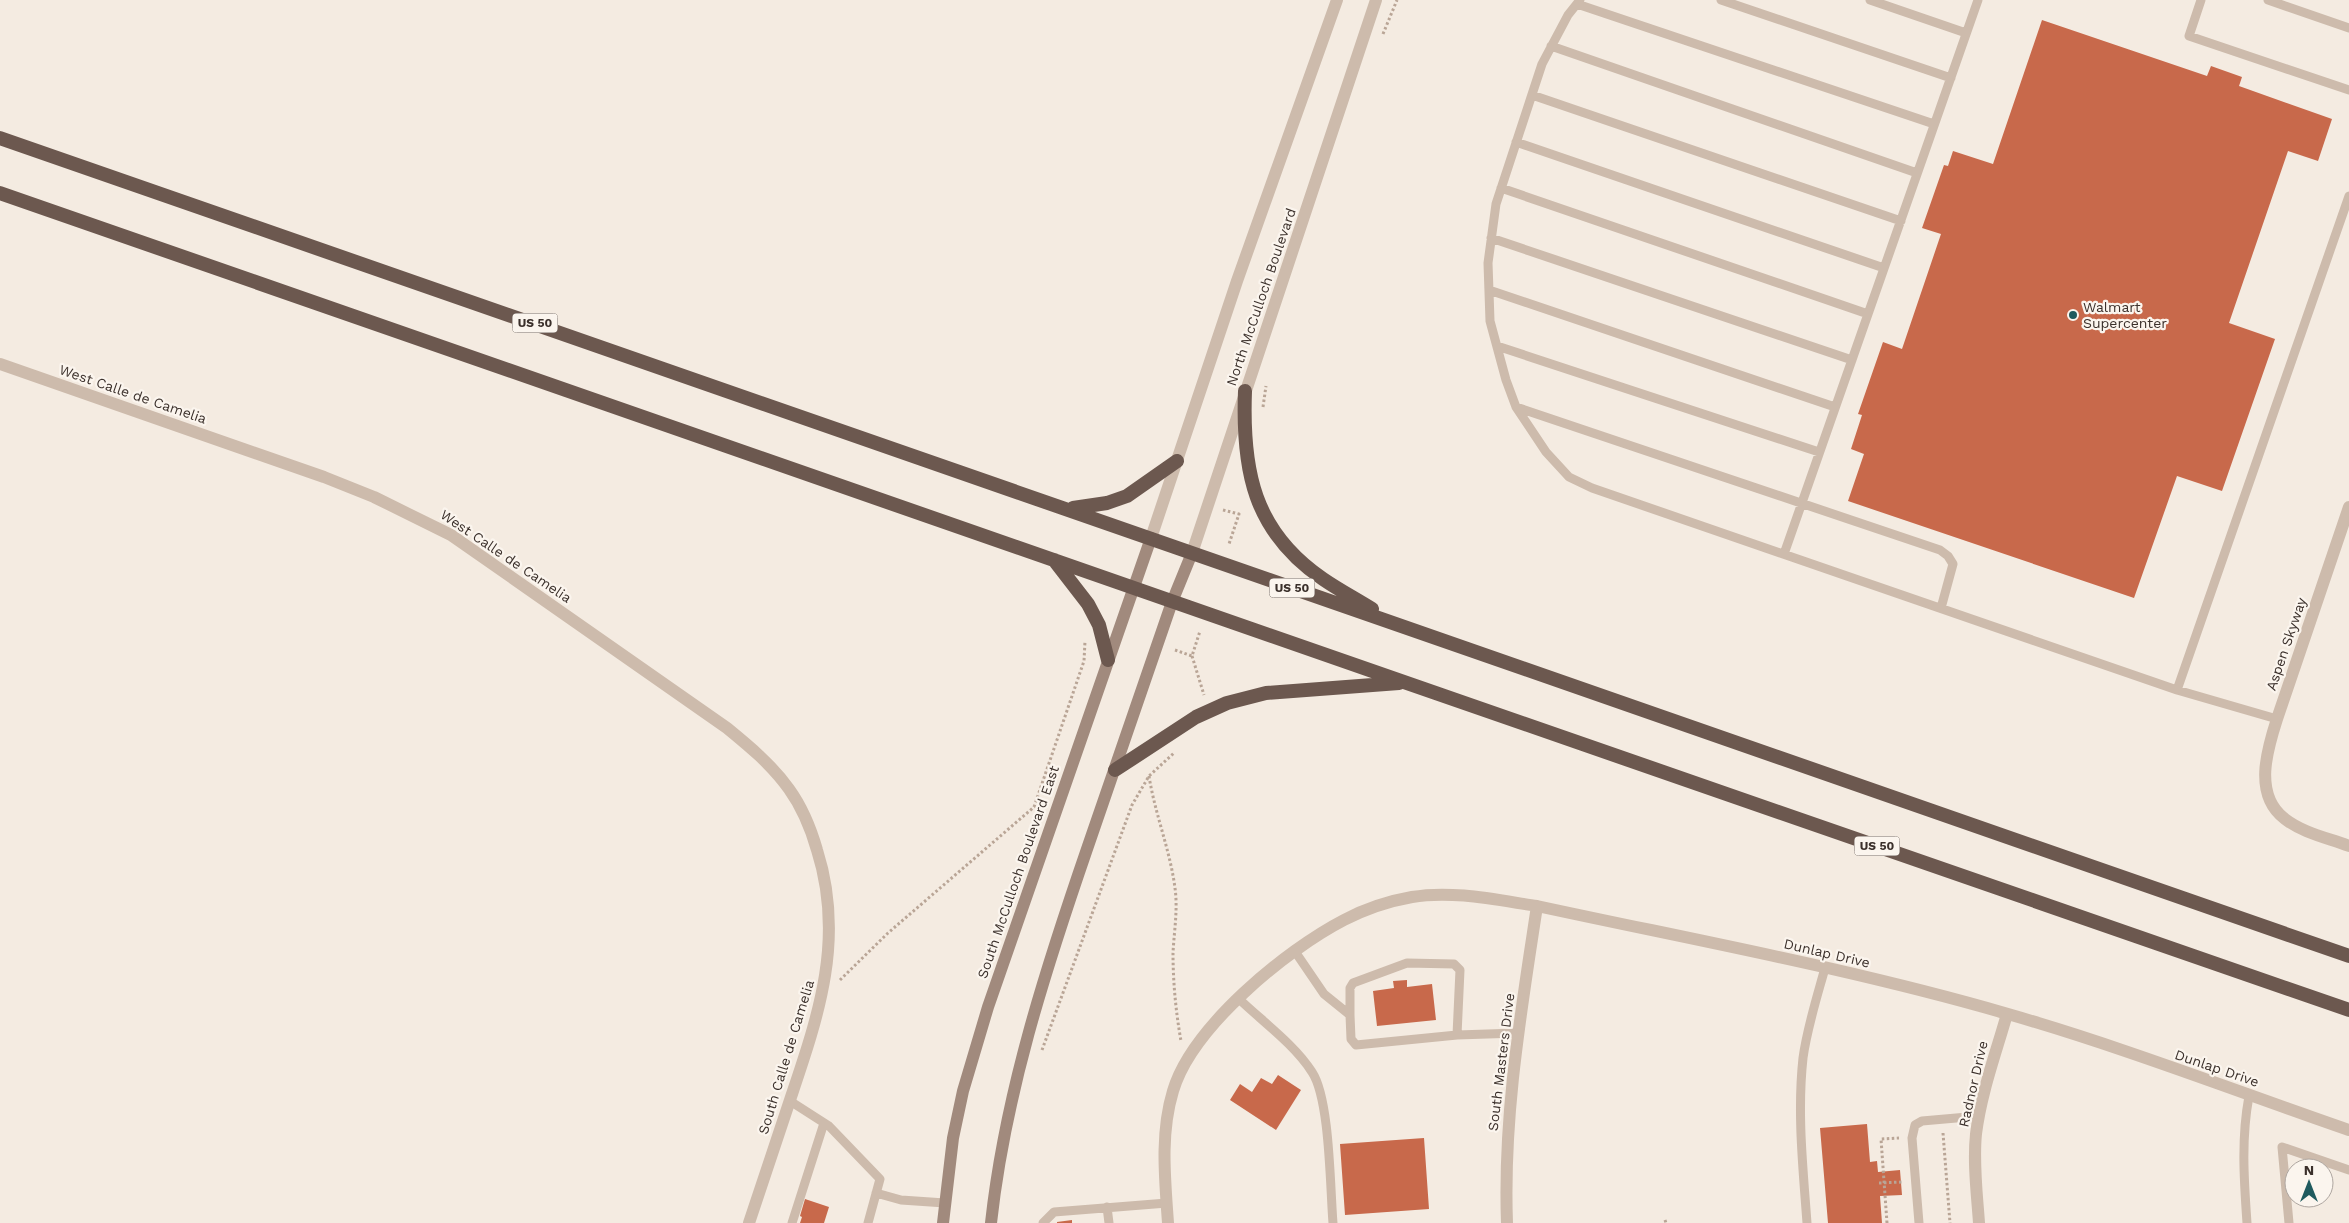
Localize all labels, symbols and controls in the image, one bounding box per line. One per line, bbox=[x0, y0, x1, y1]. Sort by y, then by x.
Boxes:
street label: North McCulloch Boulevard bbox=[1223, 206, 1299, 388]
place label: Walmart Supercenter bbox=[2083, 299, 2167, 331]
marker: Walmart Supercenter bbox=[2067, 309, 2079, 321]
road number: US 50 bbox=[512, 314, 558, 332]
street label: West Calle de Camelia bbox=[57, 361, 209, 427]
street label: West Calle de Camelia bbox=[437, 506, 575, 606]
road number: US 50 bbox=[1270, 578, 1314, 598]
street label: Aspen Skyway bbox=[2263, 595, 2310, 693]
street label: South McCulloch Boulevard East bbox=[974, 763, 1062, 980]
road number: US 50 bbox=[1854, 836, 1900, 856]
street label: Dunlap Drive bbox=[1782, 935, 1872, 971]
street label: South Calle de Camelia bbox=[755, 978, 817, 1136]
street label: South Masters Drive bbox=[1485, 992, 1517, 1132]
street label: Radnor Drive bbox=[1955, 1039, 1991, 1129]
street label: Dunlap Drive bbox=[2173, 1046, 2261, 1090]
north arrow bbox=[2284, 1158, 2334, 1208]
text: N bbox=[2304, 1162, 2314, 1178]

